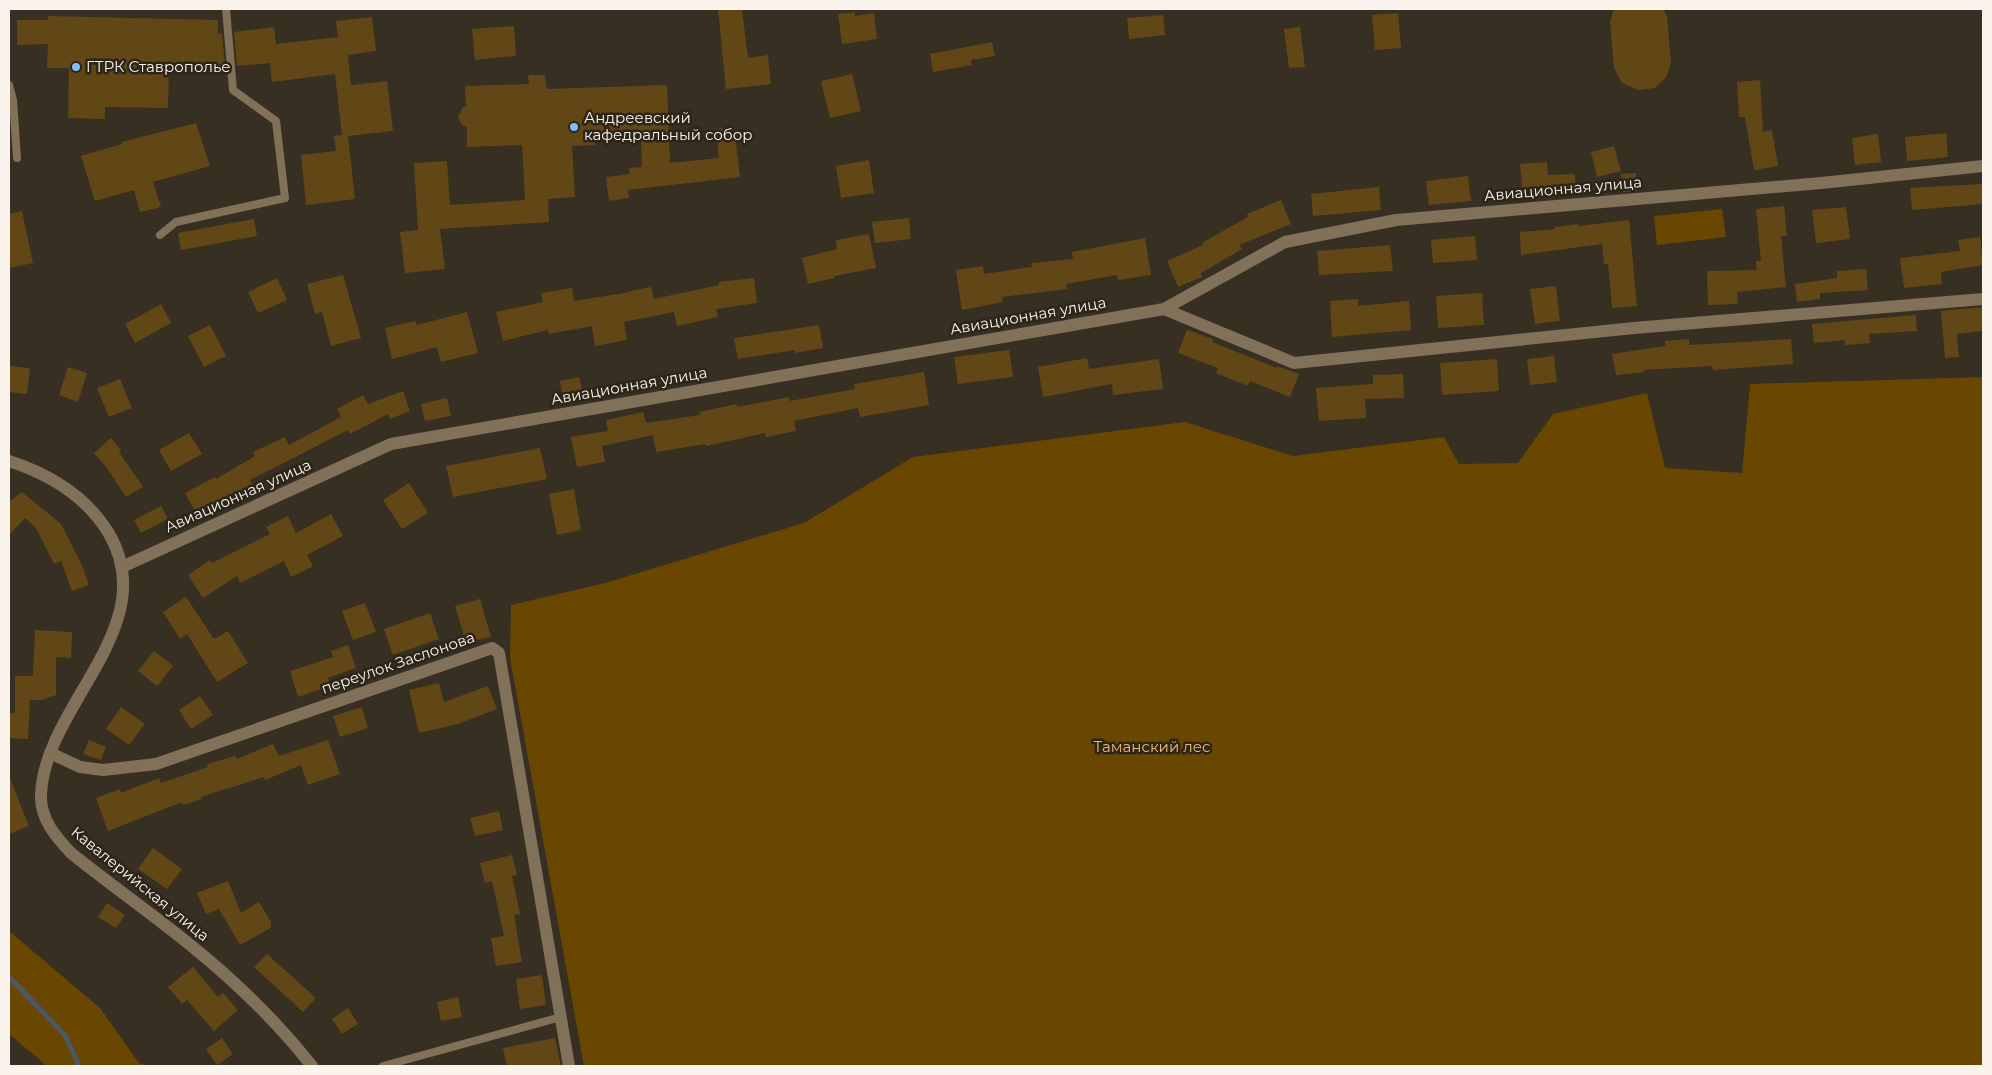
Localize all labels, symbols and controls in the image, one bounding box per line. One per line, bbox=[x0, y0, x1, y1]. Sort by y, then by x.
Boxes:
place label: ГТРК Ставрополье bbox=[86, 57, 231, 76]
marker: ГТРК Ставрополье bbox=[70, 61, 82, 73]
place label: Андреевский кафедральный собор bbox=[584, 108, 753, 144]
marker: Андреевский кафедральный собор bbox=[568, 121, 580, 133]
street label: Авиационная улица bbox=[1483, 172, 1643, 205]
street label: Авиационная улица bbox=[948, 292, 1108, 339]
street label: Авиационная улица bbox=[549, 362, 709, 409]
street label: Авиационная улица bbox=[162, 455, 314, 536]
street label: переулок Заслонова bbox=[319, 627, 477, 698]
park label: Таманский лес bbox=[1094, 737, 1210, 756]
street label: Кавалерийская улица bbox=[67, 822, 213, 945]

